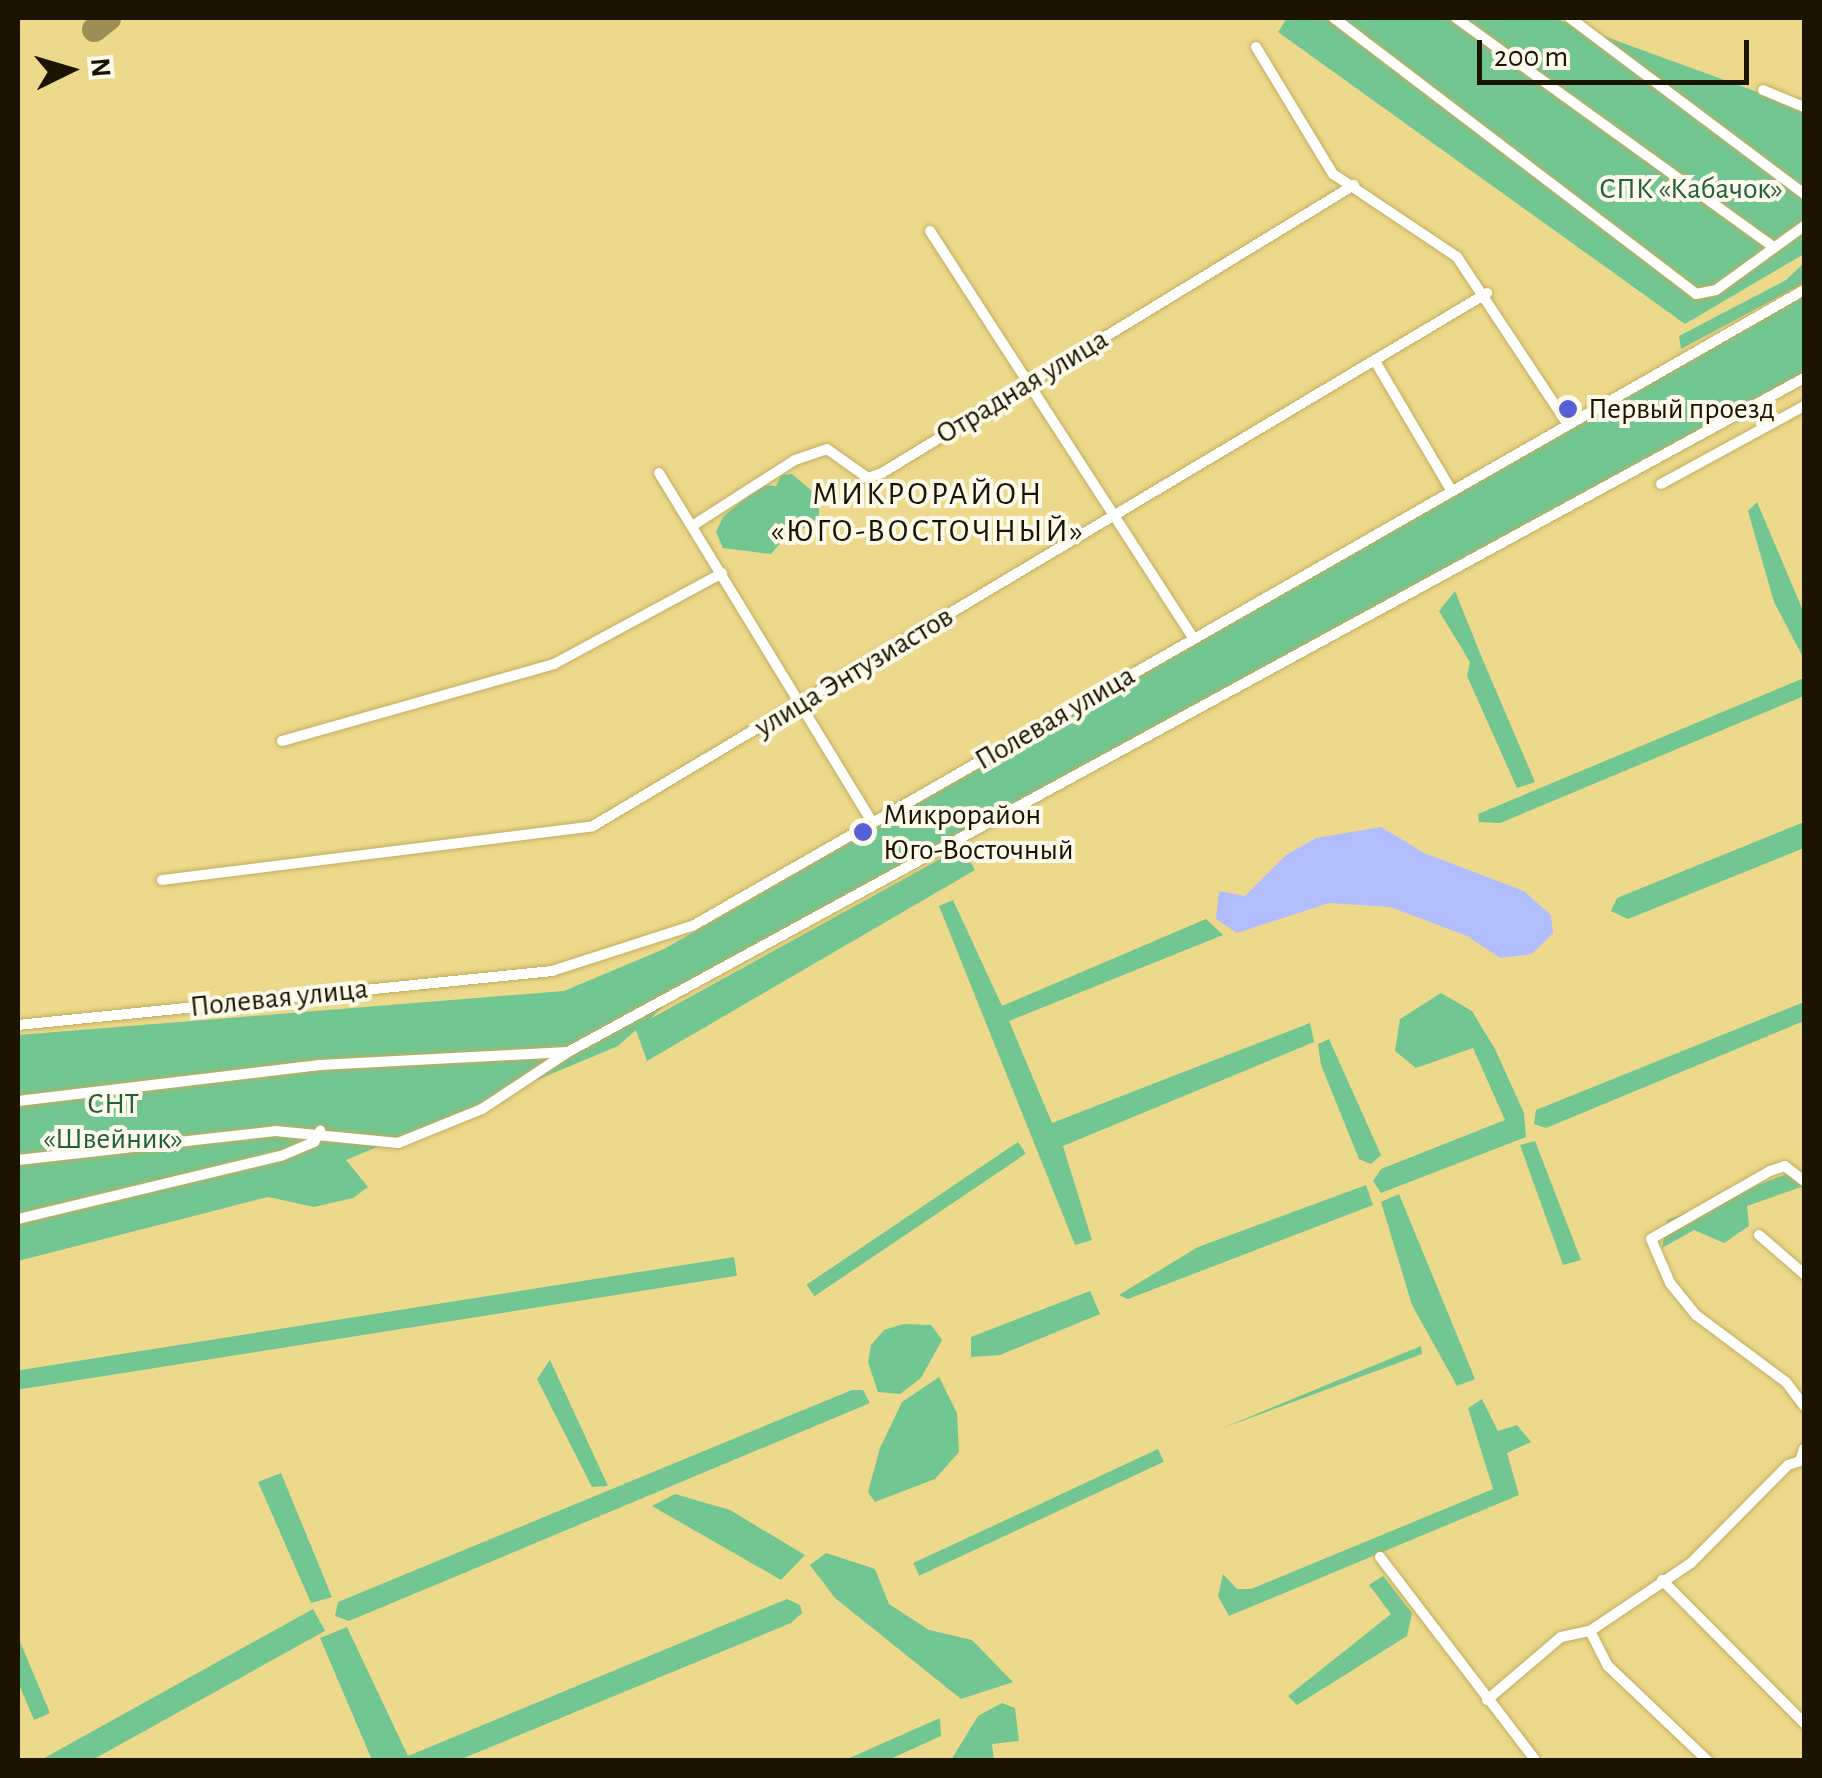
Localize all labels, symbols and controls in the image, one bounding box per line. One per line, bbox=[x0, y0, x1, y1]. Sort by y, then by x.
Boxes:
north arrow bbox=[20, 20, 120, 120]
scale bar bbox=[1482, 20, 1754, 82]
text: 200 m bbox=[1494, 42, 1568, 72]
text: N bbox=[85, 56, 115, 78]
park label: СПК «Кабачок» bbox=[1599, 171, 1783, 207]
street label: Отрадная улица bbox=[929, 321, 1115, 453]
place label: Первый проезд bbox=[1588, 391, 1775, 427]
marker: Первый проезд bbox=[1557, 398, 1579, 420]
district label: МИКРОРАЙОН «ЮГО-ВОСТОЧНЫЙ» bbox=[770, 476, 1086, 551]
street label: улица Энтузиастов bbox=[748, 599, 960, 745]
street label: Полевая улица bbox=[969, 658, 1141, 778]
place label: Микрорайон Юго-Восточный bbox=[883, 797, 1074, 868]
marker: Микрорайон Юго-Восточный bbox=[852, 821, 874, 843]
street label: Полевая улица bbox=[188, 971, 370, 1025]
park label: СНТ «Швейник» bbox=[43, 1086, 183, 1156]

